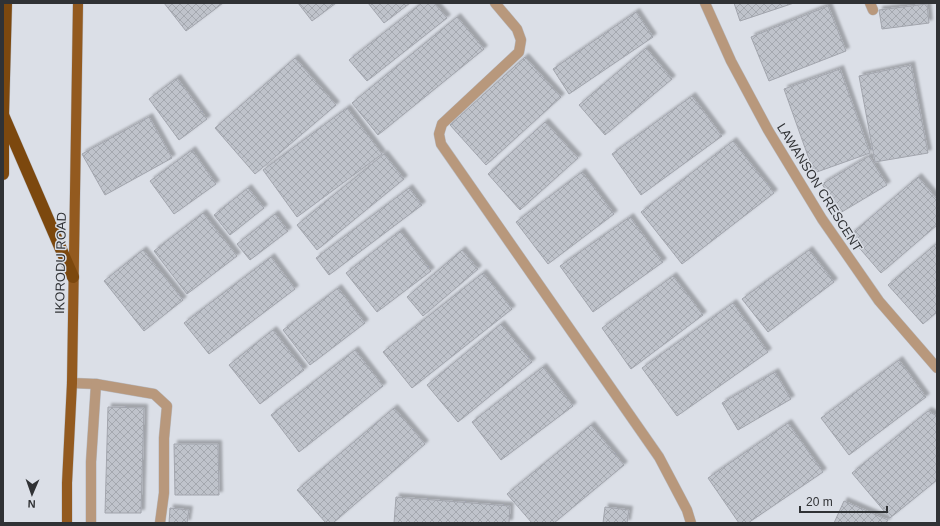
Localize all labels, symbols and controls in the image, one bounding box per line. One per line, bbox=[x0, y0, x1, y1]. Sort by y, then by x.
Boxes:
street label: LAWANSON CRESCENT bbox=[774, 120, 865, 254]
street label: IKORODU ROAD bbox=[52, 212, 69, 314]
north arrow bbox=[12, 474, 52, 514]
scale bar bbox=[800, 488, 887, 514]
text: 20 m bbox=[806, 495, 833, 509]
text: N bbox=[27, 498, 36, 510]

